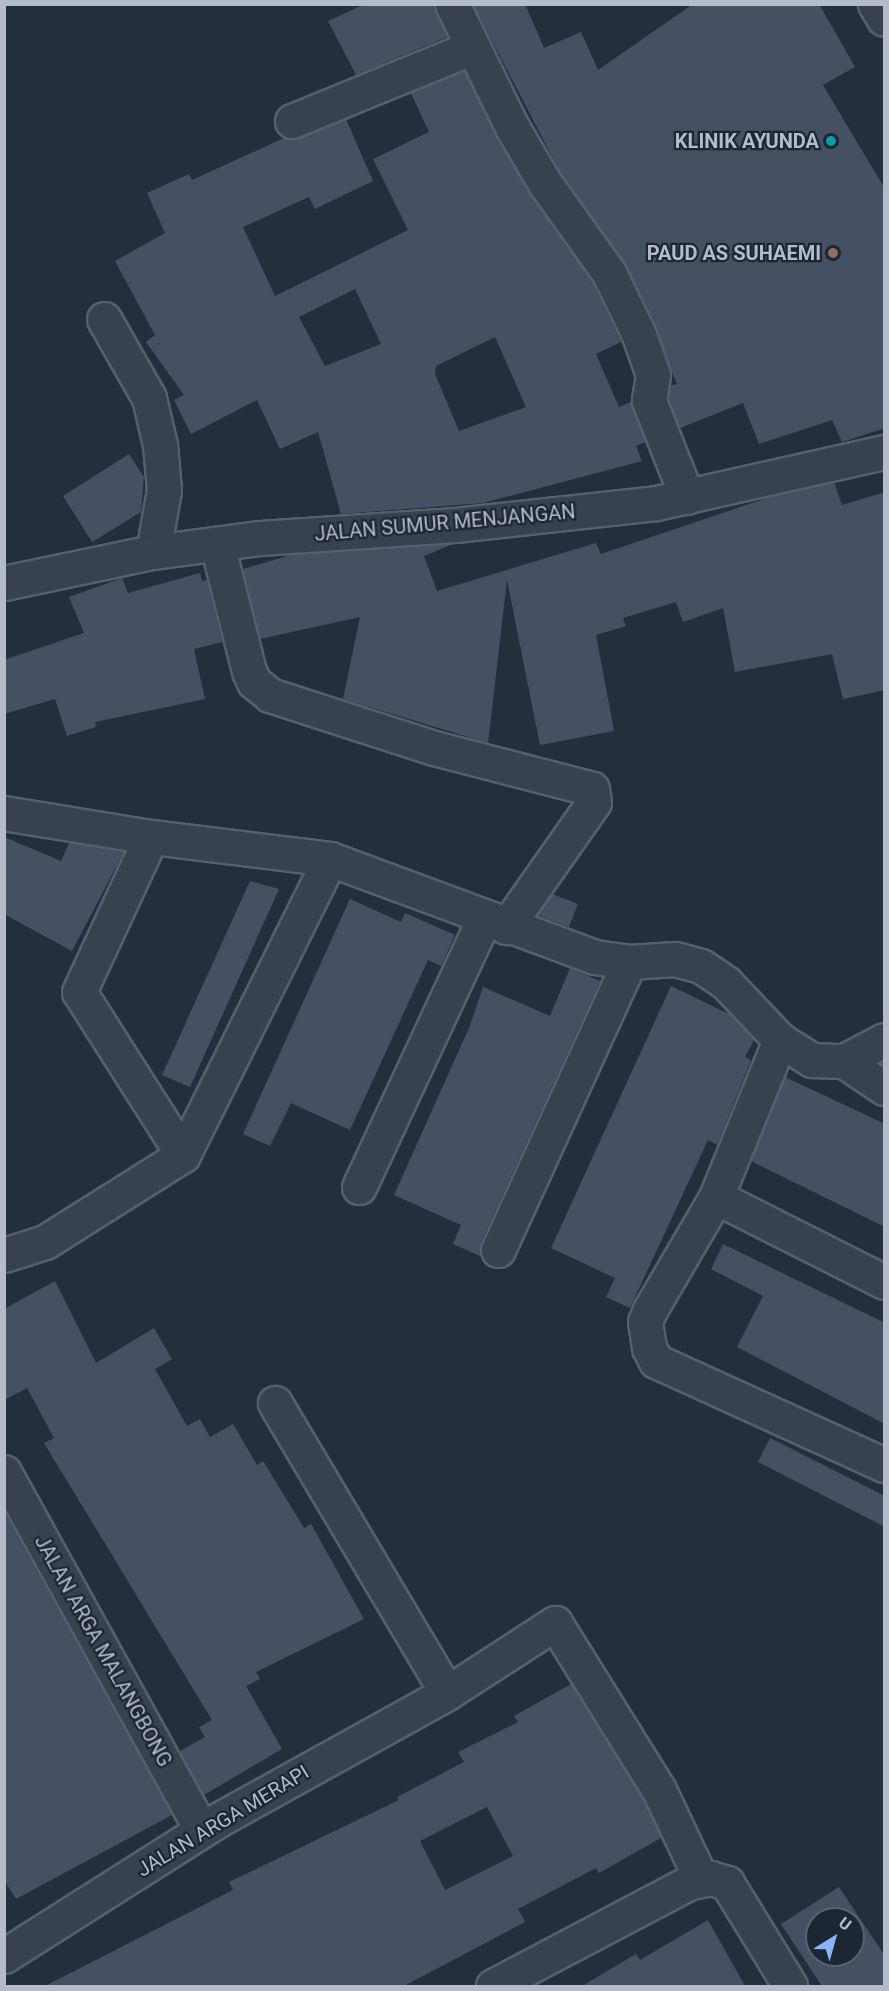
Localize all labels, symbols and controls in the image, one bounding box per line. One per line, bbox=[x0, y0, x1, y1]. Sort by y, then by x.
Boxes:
place label: KLINIK AYUNDA bbox=[675, 129, 819, 153]
marker: KLINIK AYUNDA bbox=[824, 134, 838, 148]
place label: PAUD AS SUHAEMI bbox=[647, 241, 821, 265]
marker: PAUD AS SUHAEMI bbox=[826, 246, 840, 260]
street label: JALAN SUMUR MENJANGAN bbox=[314, 500, 576, 546]
street label: JALAN ARGA MALANGBONG bbox=[29, 1531, 177, 1771]
street label: JALAN ARGA MERAPI bbox=[133, 1760, 313, 1882]
north arrow bbox=[805, 1907, 865, 1967]
text: U bbox=[835, 1913, 855, 1935]

